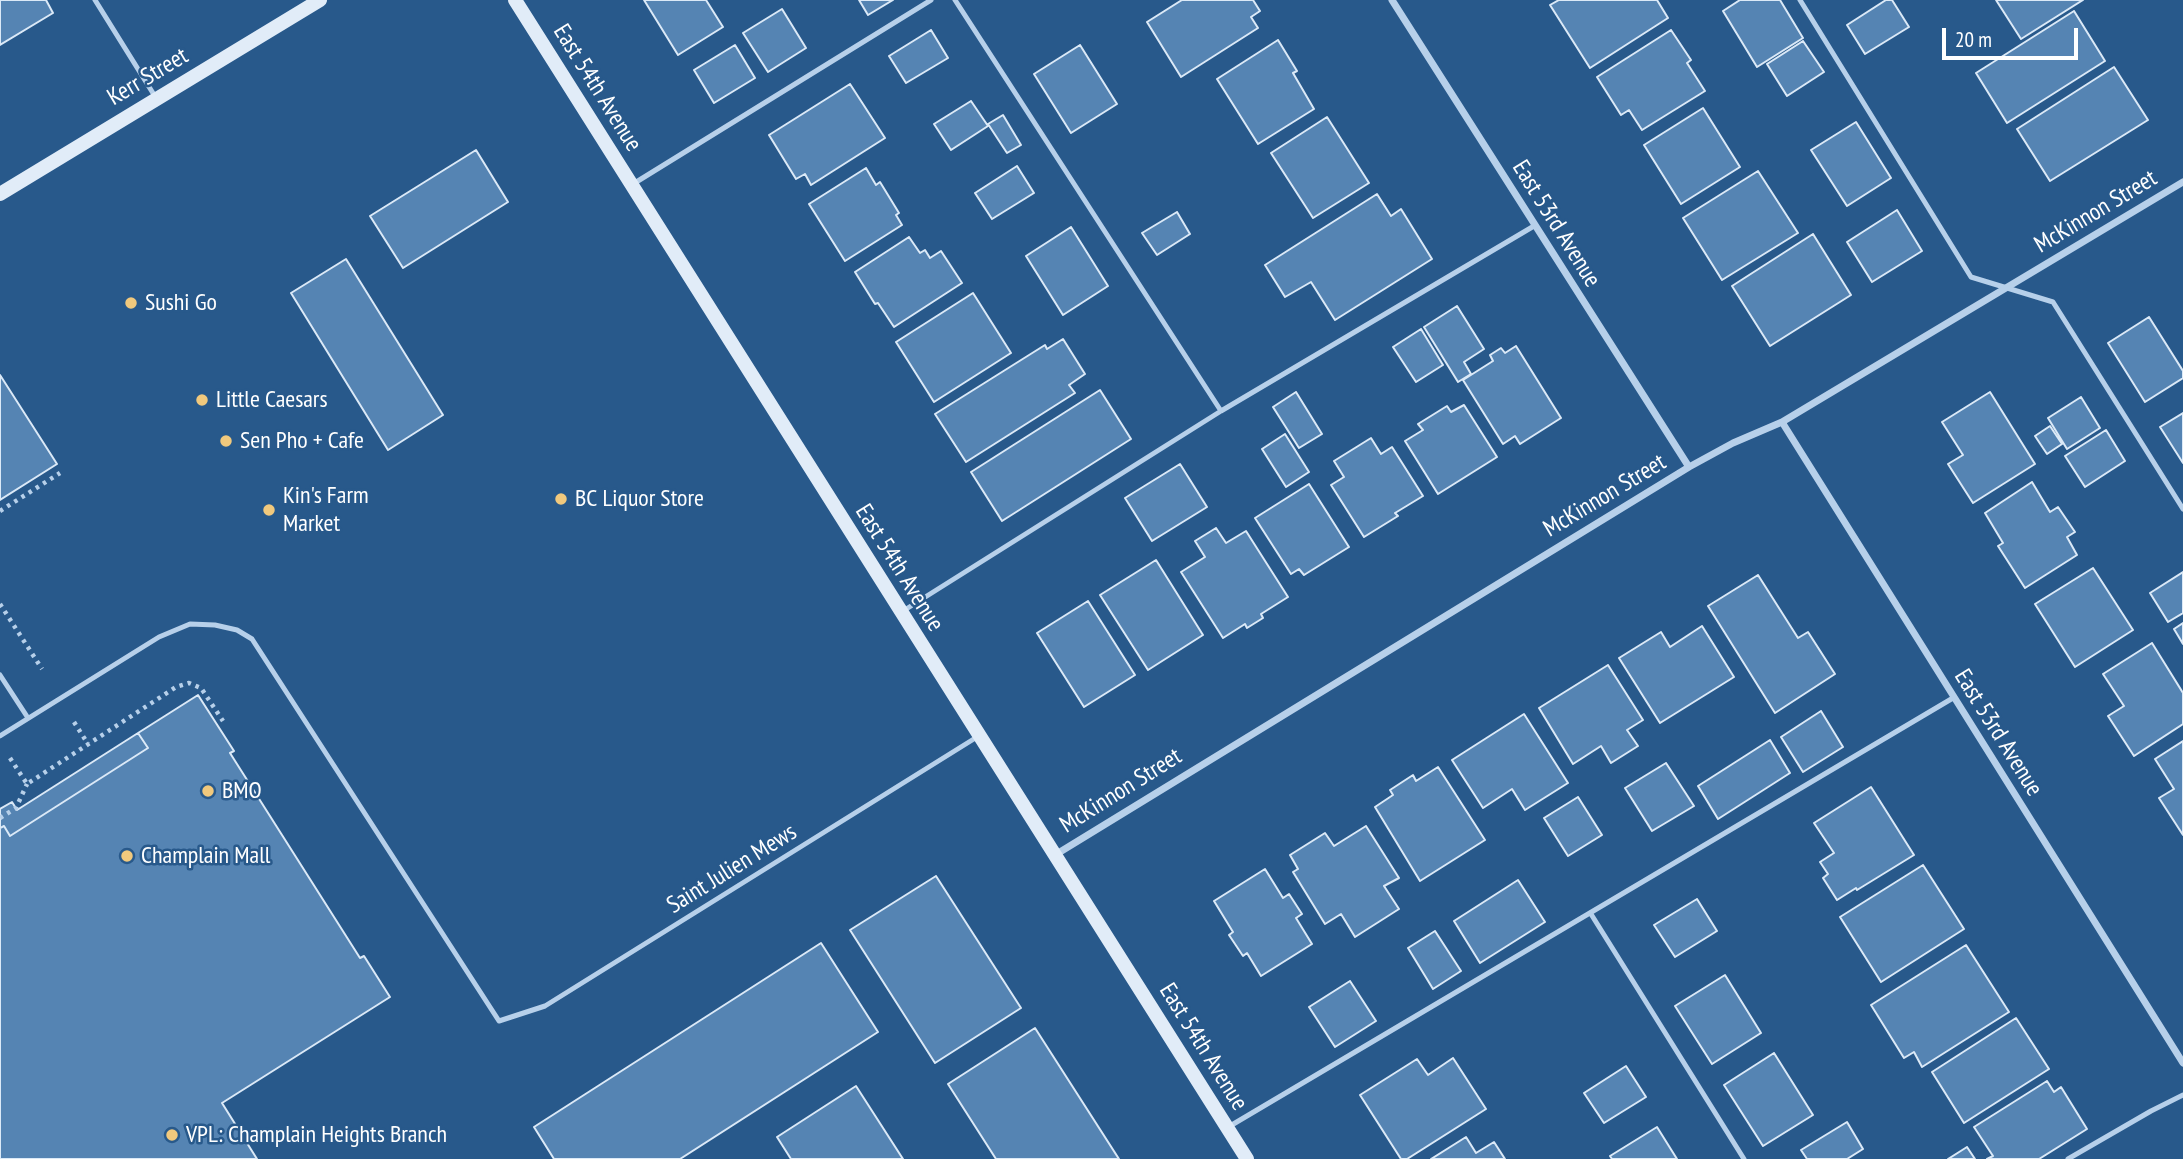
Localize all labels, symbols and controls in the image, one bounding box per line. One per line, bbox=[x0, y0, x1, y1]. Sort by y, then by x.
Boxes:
scale bar bbox=[1945, 14, 2082, 58]
street label: East 54th Avenue bbox=[547, 19, 647, 157]
text: 20 m bbox=[1955, 26, 1992, 53]
street label: Kerr Street bbox=[103, 42, 193, 112]
street label: East 53rd Avenue bbox=[1506, 155, 1606, 293]
street label: McKinnon Street bbox=[2030, 164, 2162, 260]
place label: Sushi Go bbox=[145, 289, 217, 317]
marker: Sushi Go bbox=[123, 295, 139, 311]
place label: Little Caesars bbox=[216, 386, 328, 414]
marker: Little Caesars bbox=[194, 392, 210, 408]
place label: Sen Pho + Cafe bbox=[240, 427, 364, 455]
marker: Sen Pho + Cafe bbox=[218, 433, 234, 449]
street label: McKinnon Street bbox=[1539, 448, 1671, 544]
place label: Kin's Farm Market bbox=[283, 482, 369, 538]
place label: BC Liquor Store bbox=[575, 485, 704, 513]
marker: BC Liquor Store bbox=[553, 491, 569, 507]
street label: East 54th Avenue bbox=[849, 499, 949, 637]
marker: Kin's Farm Market bbox=[261, 502, 277, 518]
street label: East 53rd Avenue bbox=[1948, 664, 2048, 802]
street label: McKinnon Street bbox=[1055, 742, 1187, 840]
place label: BMO bbox=[222, 777, 262, 805]
marker: BMO bbox=[200, 783, 216, 799]
street label: Saint Julien Mews bbox=[662, 818, 802, 920]
place label: Champlain Mall bbox=[141, 842, 270, 870]
marker: Champlain Mall bbox=[119, 848, 135, 864]
street label: East 54th Avenue bbox=[1153, 978, 1253, 1116]
place label: VPL: Champlain Heights Branch bbox=[186, 1121, 447, 1149]
marker: VPL: Champlain Heights Branch bbox=[164, 1127, 180, 1143]

